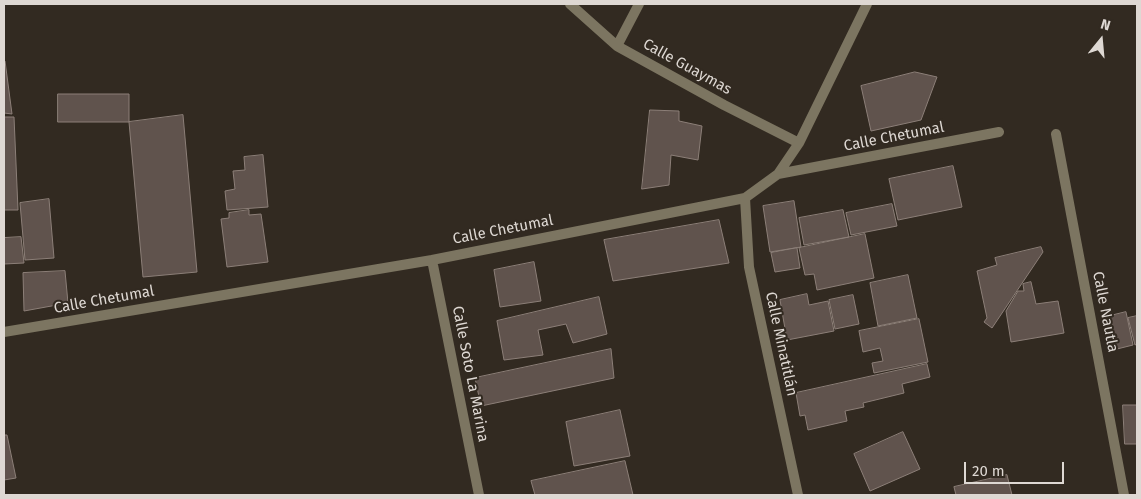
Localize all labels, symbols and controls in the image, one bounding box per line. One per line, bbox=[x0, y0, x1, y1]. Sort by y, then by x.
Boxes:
north arrow bbox=[1076, 15, 1126, 65]
text: N bbox=[1099, 16, 1112, 35]
street label: Calle Guaymas bbox=[640, 35, 734, 99]
street label: Calle Chetumal bbox=[842, 118, 946, 156]
street label: Calle Chetumal bbox=[451, 211, 555, 249]
street label: Calle Nautla bbox=[1088, 270, 1122, 354]
street label: Calle Chetumal bbox=[52, 282, 156, 318]
street label: Calle Minatitlán bbox=[761, 290, 801, 398]
street label: Calle Soto La Marina bbox=[448, 304, 492, 444]
scale bar bbox=[966, 452, 1066, 484]
text: 20 m bbox=[972, 462, 1005, 480]

